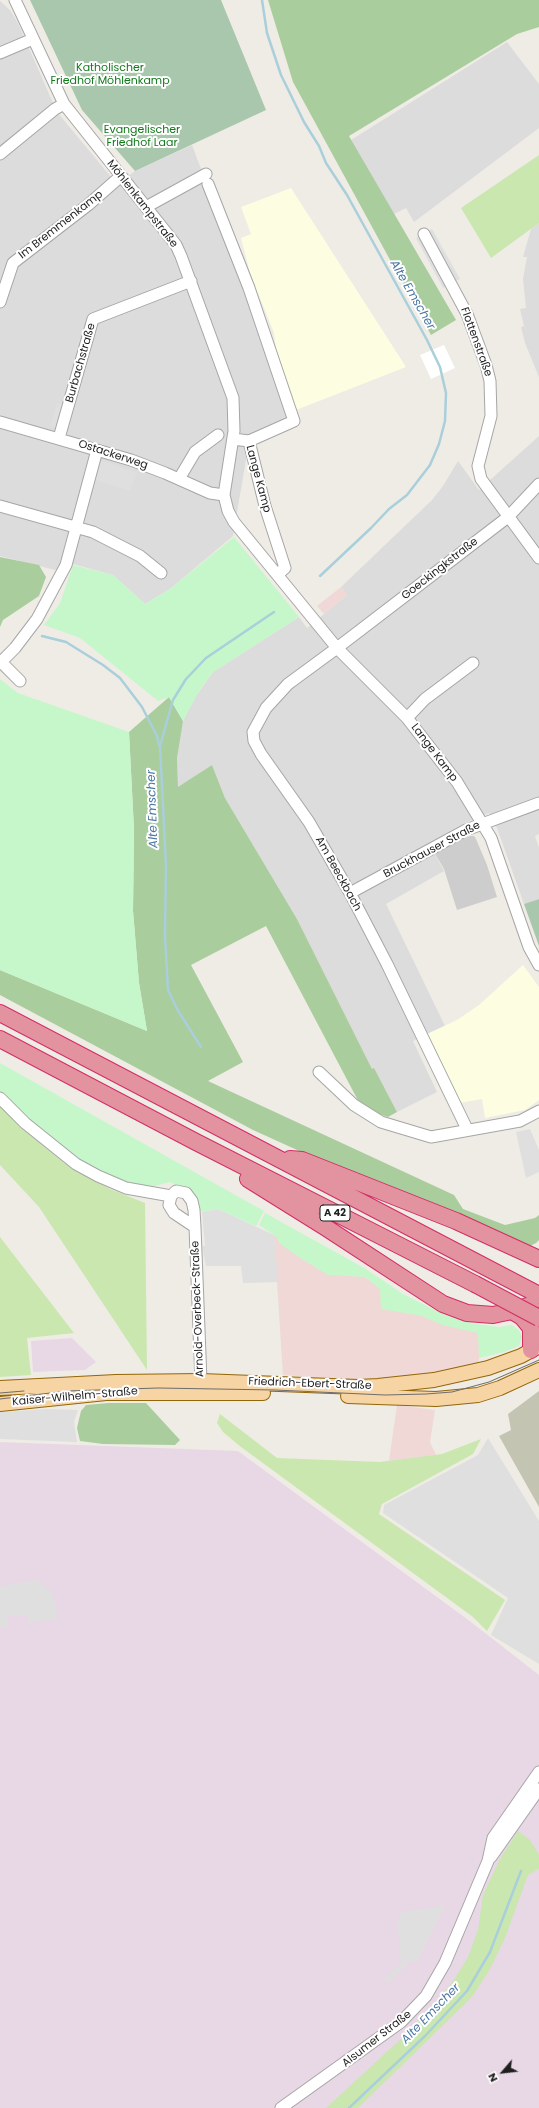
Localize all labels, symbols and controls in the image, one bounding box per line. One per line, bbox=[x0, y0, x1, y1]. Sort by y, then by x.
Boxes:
park label: Katholischer Friedhof Möhlenkamp bbox=[50, 61, 170, 87]
park label: Evangelischer Friedhof Laar bbox=[104, 123, 180, 149]
street label: Möhlenkampstraße bbox=[104, 158, 180, 250]
street label: Im Bremmenkamp bbox=[16, 188, 106, 262]
water label: Alte Emscher bbox=[386, 258, 438, 332]
street label: Flottenstraße bbox=[457, 306, 495, 378]
street label: Burbachstraße bbox=[63, 322, 99, 404]
street label: Ostackerweg bbox=[77, 438, 149, 472]
street label: Lange Kamp bbox=[243, 444, 273, 514]
street label: Goeckingkstraße bbox=[399, 535, 481, 603]
street label: Lange Kamp bbox=[408, 721, 460, 785]
water label: Alte Emscher bbox=[144, 770, 162, 848]
street label: Bruckhauser Straße bbox=[381, 819, 483, 881]
street label: Am Beeckbach bbox=[312, 835, 364, 913]
road number: A 42 bbox=[320, 1205, 350, 1221]
street label: Arnold-Overbeck-Straße bbox=[189, 1241, 207, 1377]
street label: Friedrich-Ebert-Straße bbox=[248, 1375, 372, 1393]
street label: Kaiser-Wilhelm-Straße bbox=[12, 1385, 138, 1409]
water label: Alte Emscher bbox=[399, 1981, 463, 2047]
street label: Alsumer Straße bbox=[340, 2008, 414, 2070]
north arrow bbox=[483, 2052, 523, 2092]
text: N bbox=[483, 2070, 501, 2085]

